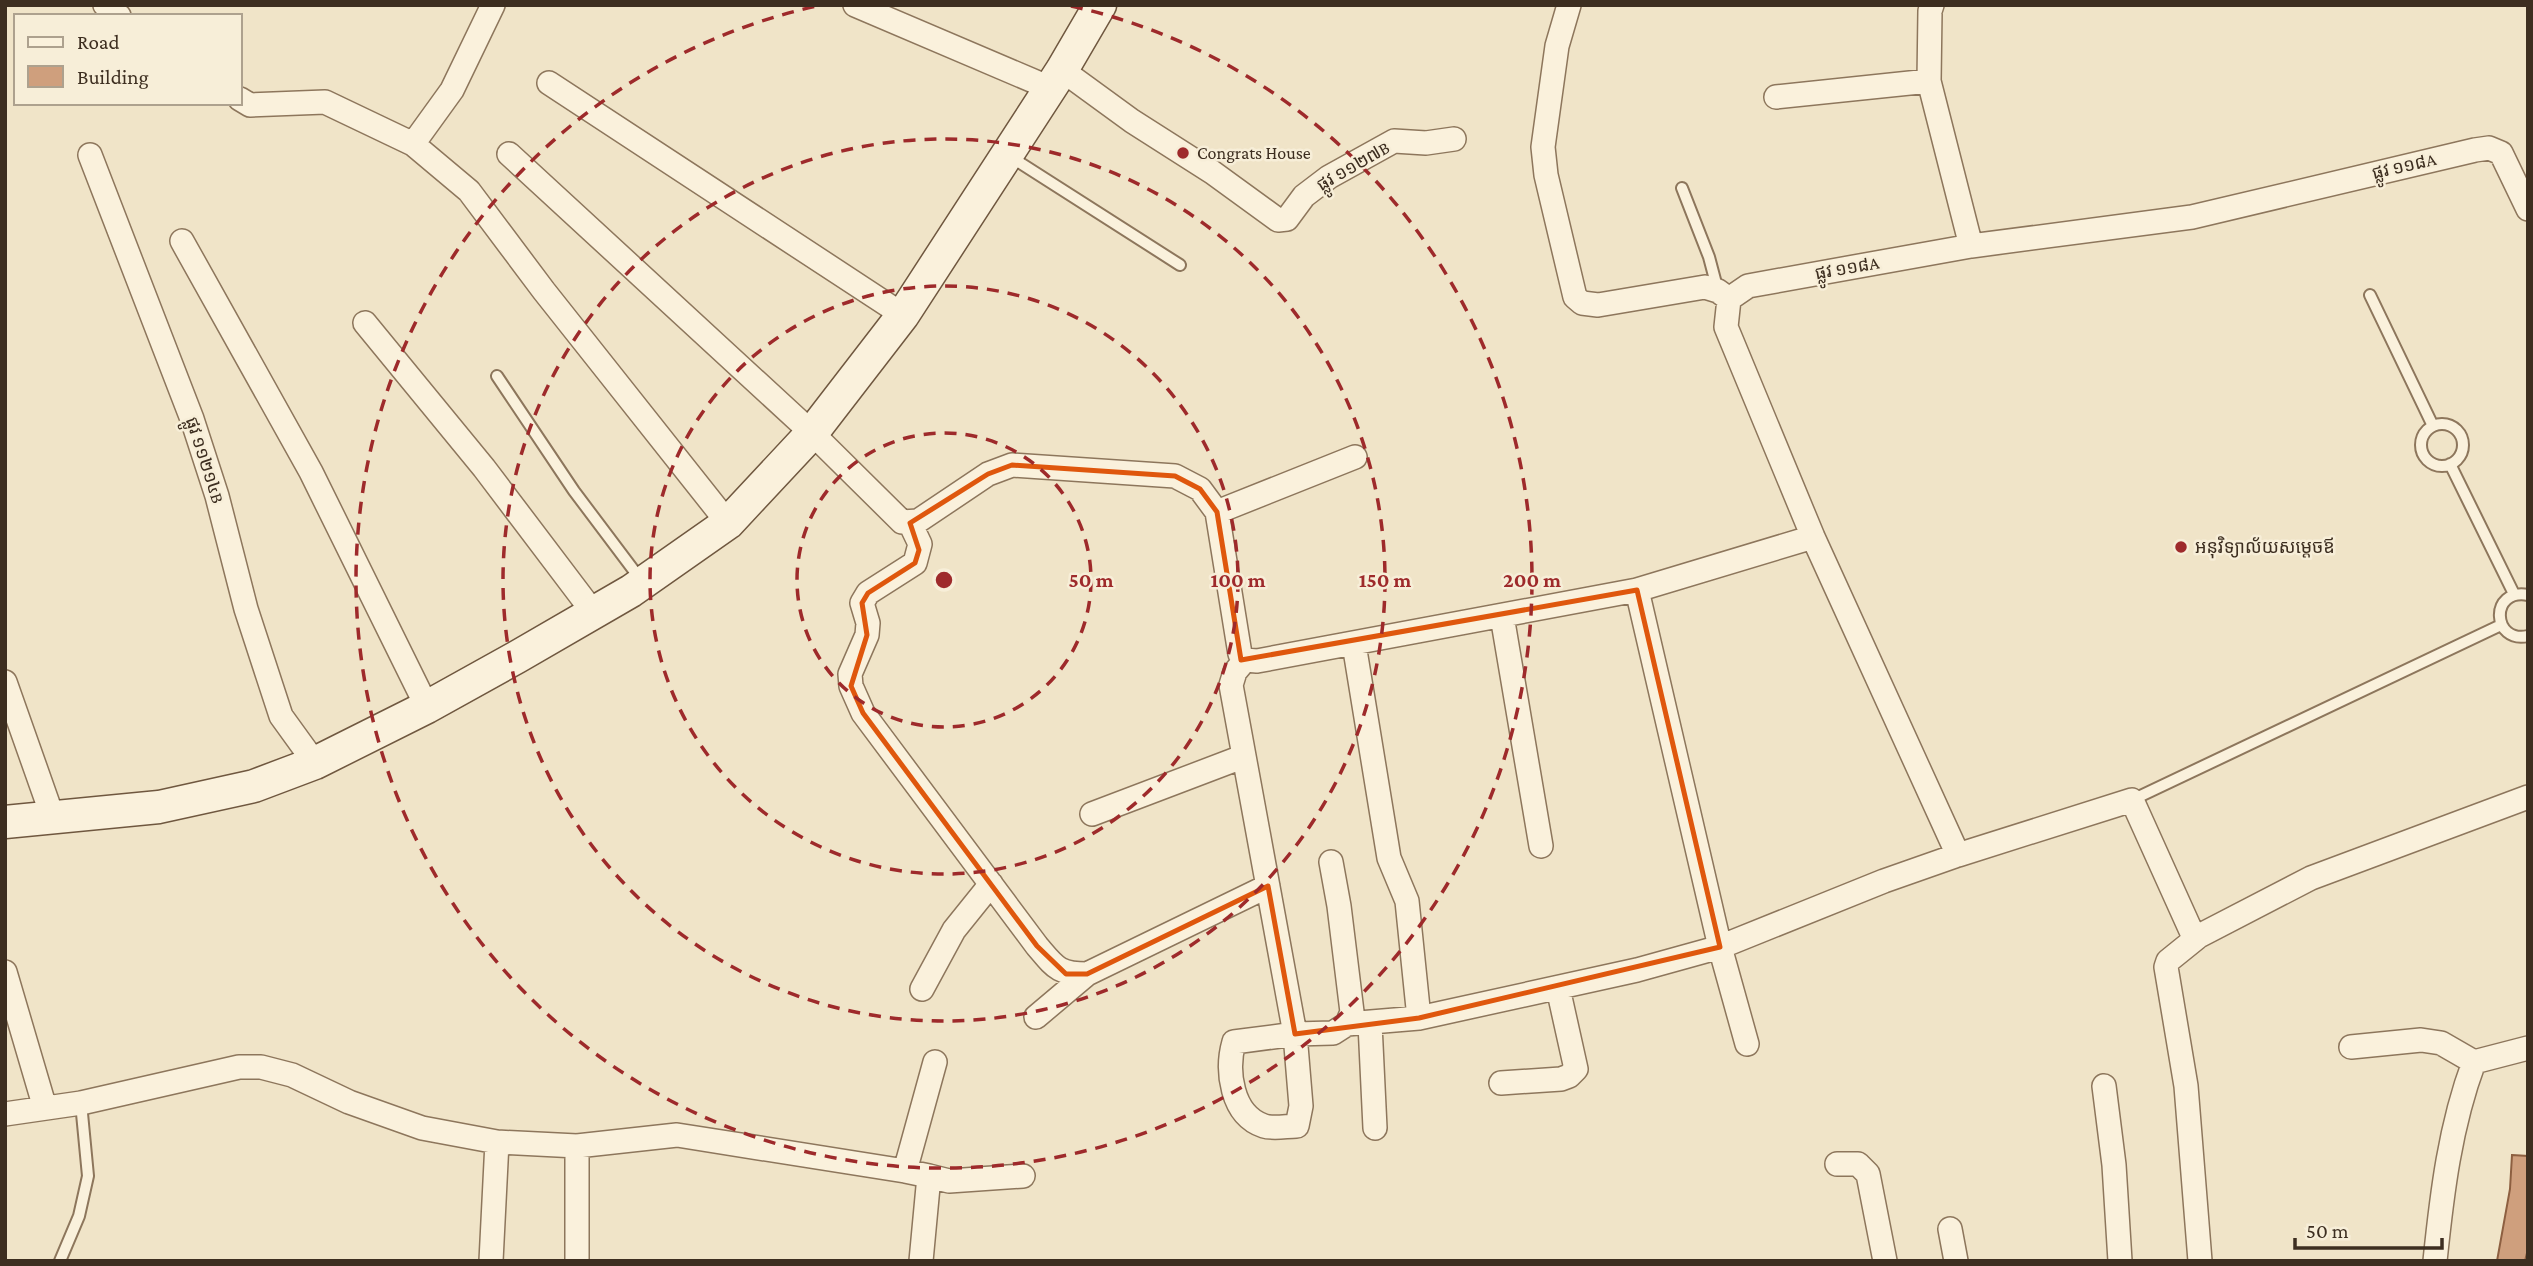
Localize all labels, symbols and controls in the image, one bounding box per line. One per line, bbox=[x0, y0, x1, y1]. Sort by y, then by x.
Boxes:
legend bbox=[14, 14, 242, 105]
text: Road bbox=[77, 30, 120, 54]
text: Building bbox=[77, 65, 149, 89]
street label: ផ្លូវ ១១២៧B bbox=[1313, 137, 1396, 200]
place label: Congrats House bbox=[1197, 143, 1311, 163]
marker: Congrats House bbox=[1175, 145, 1191, 161]
street label: ផ្លូវ ១១៨A bbox=[2370, 149, 2440, 189]
street label: ផ្លូវ ១១៨A bbox=[1813, 252, 1883, 290]
street label: ផ្លូវ ១១២១៤B bbox=[176, 414, 228, 508]
place label: អនុវិទ្យាល័យសម្តេចឪ bbox=[2195, 536, 2335, 559]
marker: អនុវិទ្យាល័យសម្តេចឪ bbox=[2173, 539, 2189, 555]
centre of rings bbox=[932, 568, 956, 592]
text: 50 m bbox=[1069, 568, 1114, 592]
text: 100 m bbox=[1210, 568, 1266, 592]
text: 150 m bbox=[1359, 568, 1412, 592]
text: 200 m bbox=[1503, 568, 1561, 592]
scale bar bbox=[2295, 1206, 2442, 1250]
text: 50 m bbox=[2306, 1219, 2349, 1243]

